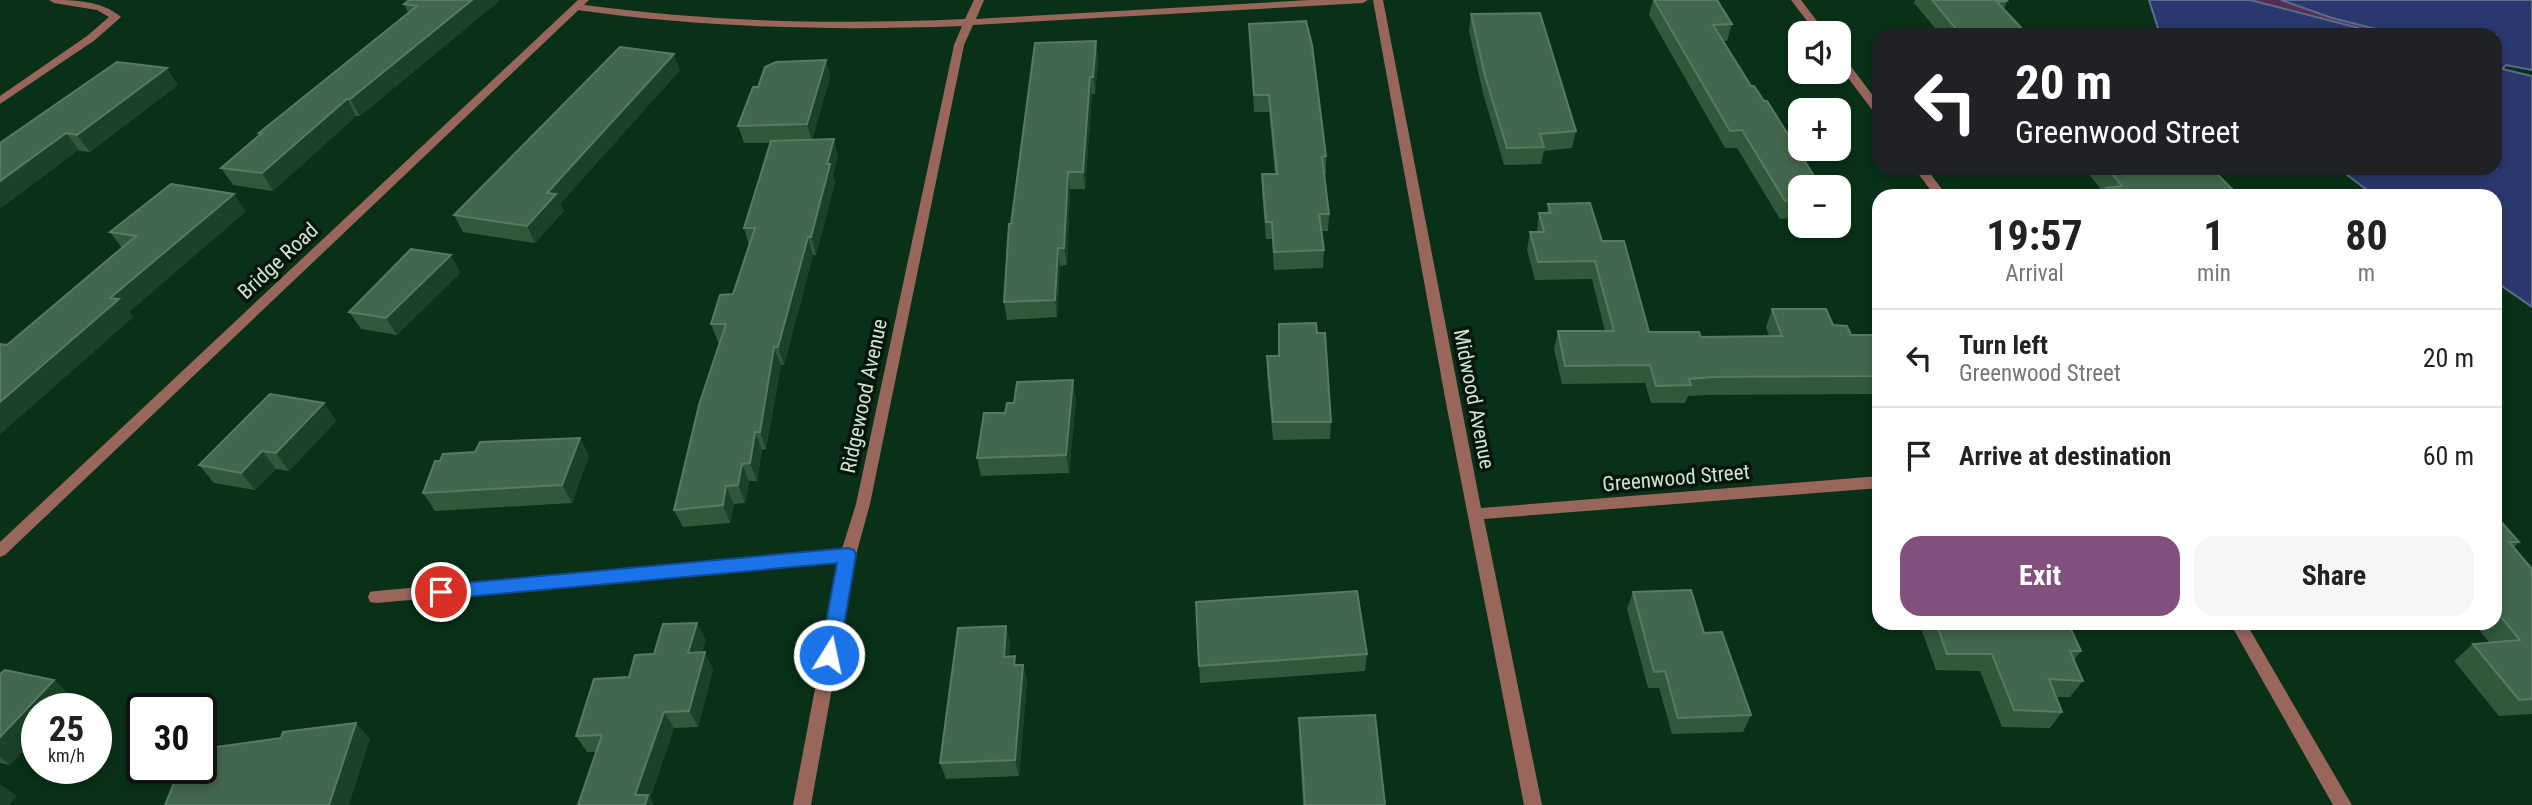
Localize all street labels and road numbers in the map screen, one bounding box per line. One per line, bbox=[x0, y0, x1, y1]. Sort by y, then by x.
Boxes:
street label: Bridge Road bbox=[233, 218, 323, 304]
street label: Ridgewood Avenue bbox=[836, 317, 892, 475]
street label: Midwood Avenue bbox=[1449, 327, 1499, 471]
street label: Greenwood Street bbox=[1601, 460, 1751, 496]

